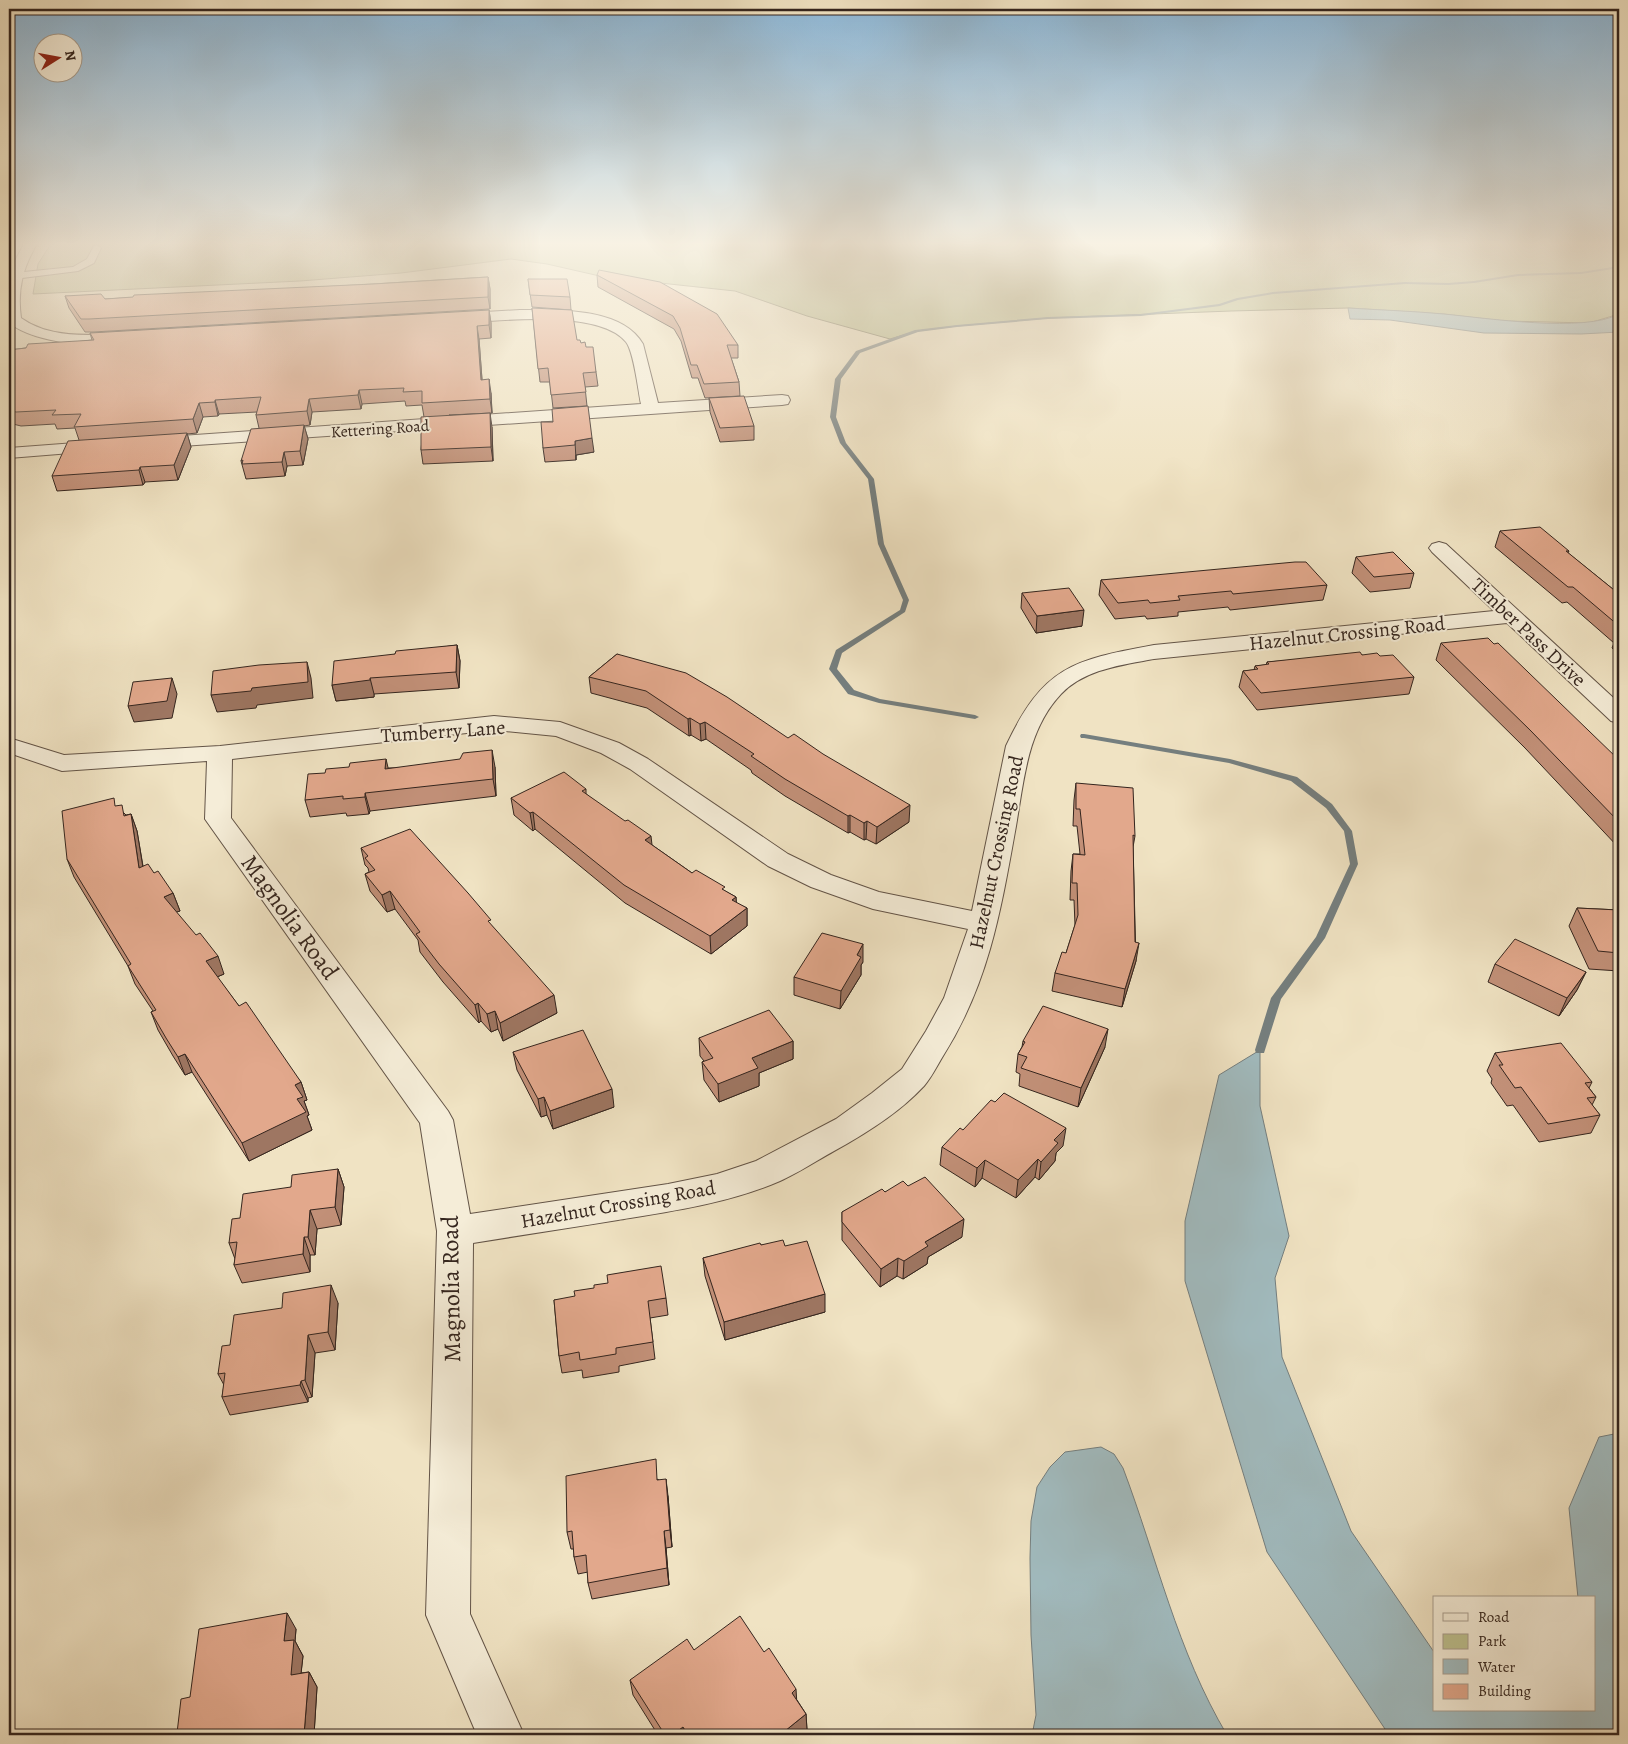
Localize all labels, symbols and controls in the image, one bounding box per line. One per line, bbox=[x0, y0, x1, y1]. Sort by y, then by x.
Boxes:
north arrow bbox=[32, 32, 82, 82]
text: N bbox=[60, 49, 81, 62]
street label: Kettering Road bbox=[330, 415, 430, 443]
street label: Timber Pass Drive bbox=[1465, 572, 1592, 693]
street label: Hazelnut Crossing Road bbox=[1248, 610, 1447, 657]
street label: Tumberry Lane bbox=[380, 714, 506, 749]
street label: Hazelnut Crossing Road bbox=[963, 753, 1030, 951]
street label: Magnolia Road bbox=[234, 848, 346, 986]
street label: Hazelnut Crossing Road bbox=[519, 1174, 718, 1235]
street label: Magnolia Road bbox=[434, 1215, 468, 1363]
legend bbox=[1433, 1596, 1596, 1712]
text: Road bbox=[1478, 1607, 1510, 1627]
text: Park bbox=[1478, 1631, 1507, 1651]
text: Water bbox=[1477, 1657, 1515, 1677]
text: Building bbox=[1478, 1681, 1531, 1701]

